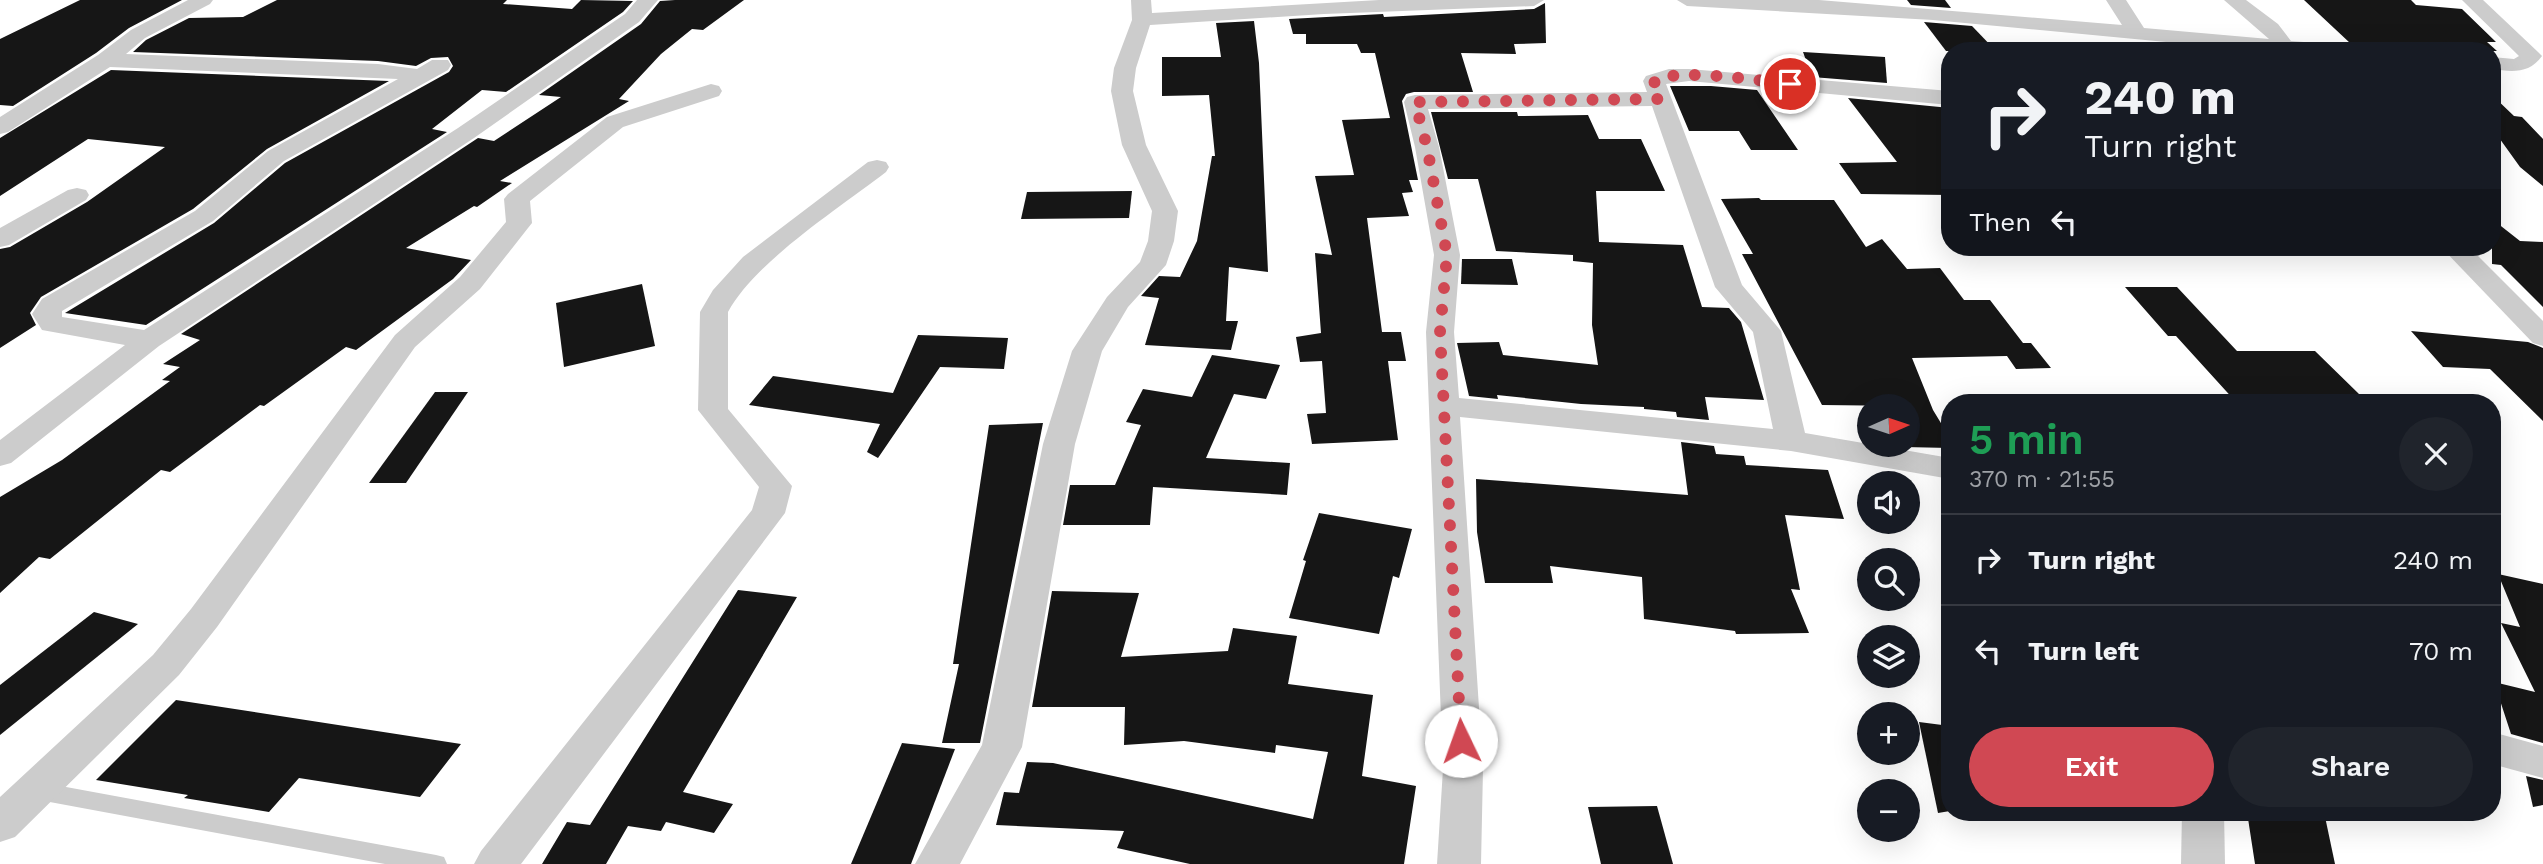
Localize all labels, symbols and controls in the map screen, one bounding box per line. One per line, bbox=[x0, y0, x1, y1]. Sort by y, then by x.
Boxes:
pin bbox=[1760, 54, 1820, 114]
icon: arrive bbox=[1771, 65, 1809, 103]
text: 240 m bbox=[2084, 68, 2236, 126]
icon: right bbox=[1969, 70, 2060, 161]
text: Turn right bbox=[2084, 127, 2236, 165]
icon: left bbox=[2045, 203, 2083, 241]
text: Then bbox=[1969, 207, 2031, 237]
north arrow bbox=[1857, 394, 1920, 457]
map controls bbox=[1857, 394, 1920, 842]
text: 5 min bbox=[1969, 415, 2084, 464]
button: close bbox=[2399, 417, 2473, 491]
text: 370 m · 21:55 bbox=[1969, 466, 2115, 493]
button: sound bbox=[1857, 471, 1920, 534]
icon: right bbox=[1969, 541, 2007, 579]
text: Turn right bbox=[2028, 545, 2155, 575]
text: 240 m bbox=[2393, 545, 2473, 575]
button: search bbox=[1857, 548, 1920, 611]
button: layers bbox=[1857, 625, 1920, 688]
icon: left bbox=[1969, 632, 2007, 670]
text: Turn left bbox=[2028, 636, 2139, 666]
text: 70 m bbox=[2409, 636, 2473, 666]
button: + bbox=[1857, 702, 1920, 765]
position arrow bbox=[1424, 704, 1498, 778]
button: Exit bbox=[1969, 727, 2214, 807]
button: Share bbox=[2228, 727, 2473, 807]
button: − bbox=[1857, 779, 1920, 842]

